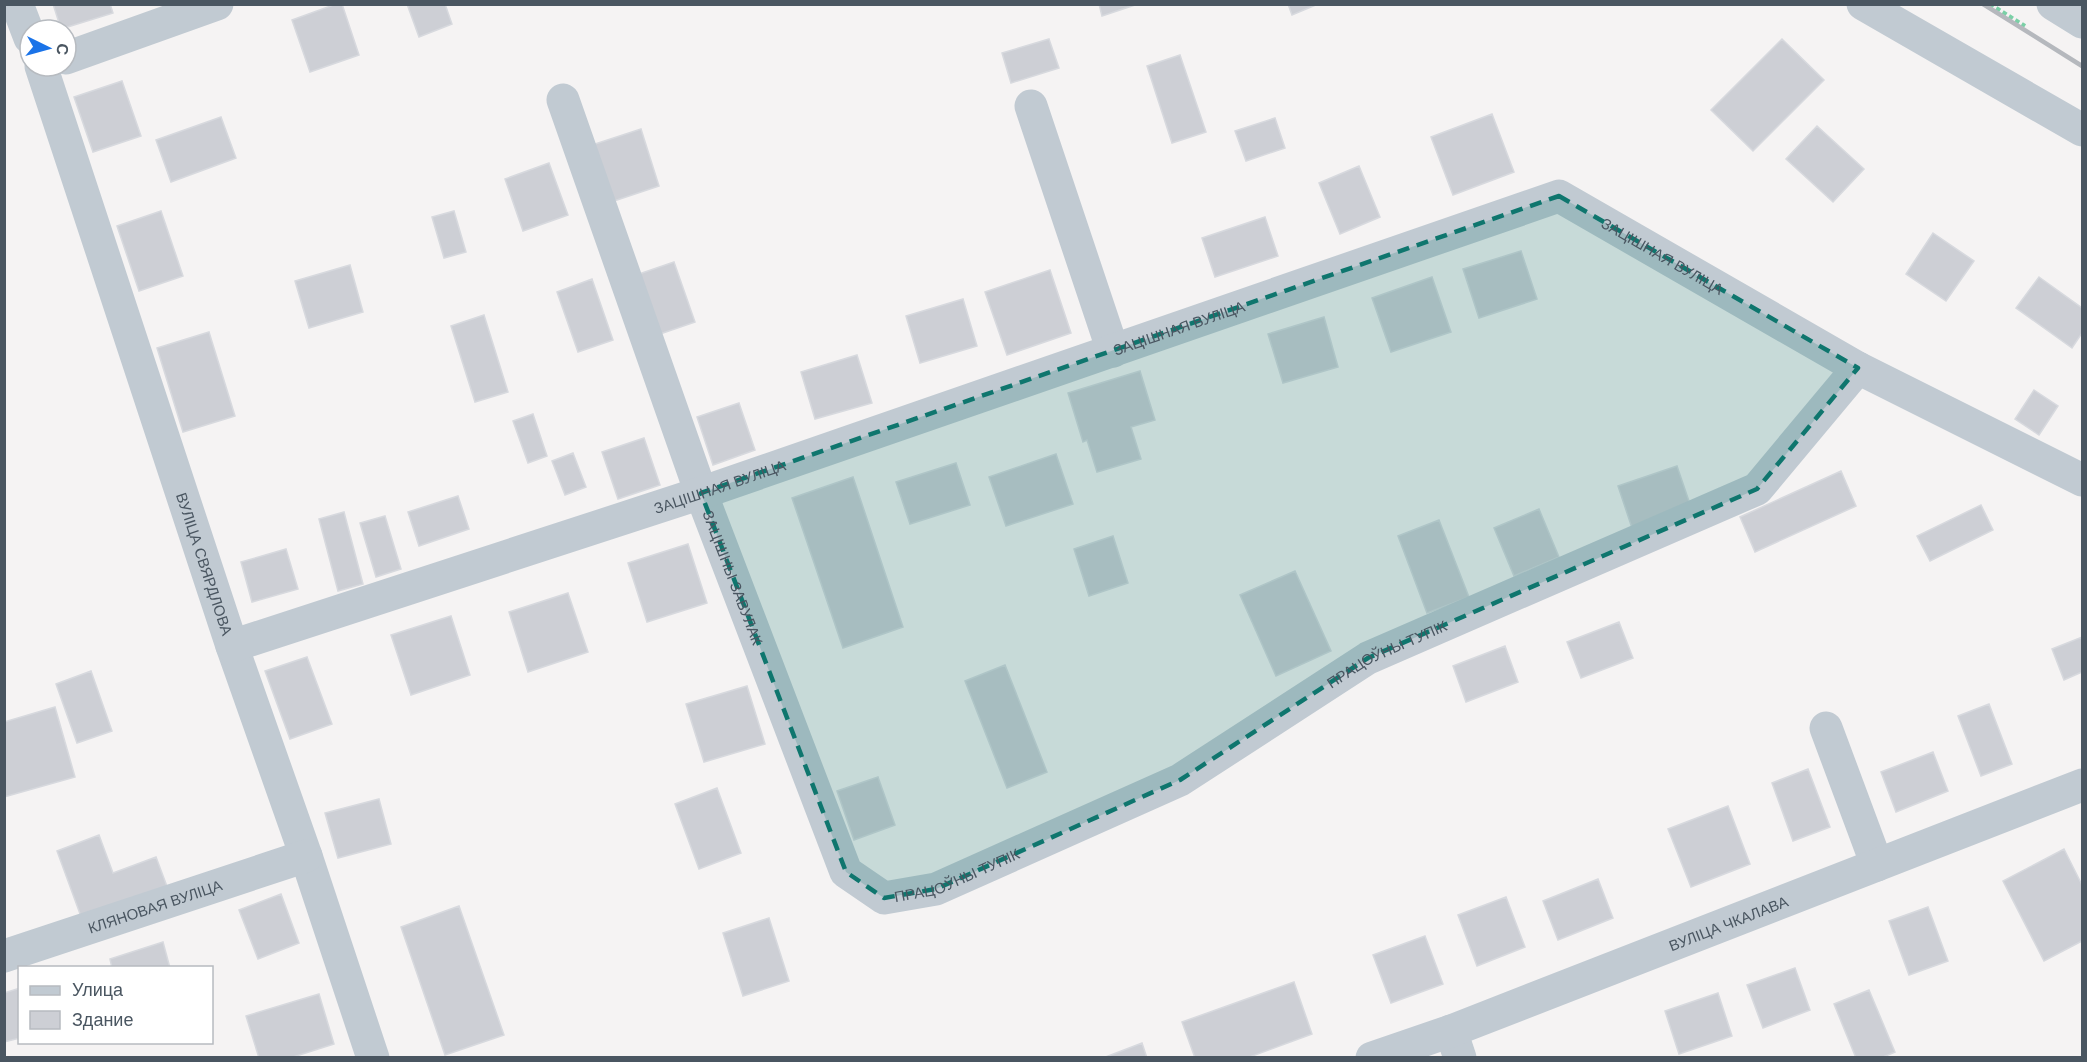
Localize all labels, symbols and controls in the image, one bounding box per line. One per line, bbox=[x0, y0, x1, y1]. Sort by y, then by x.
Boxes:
north arrow bbox=[18, 18, 78, 78]
text: С bbox=[53, 43, 71, 56]
street label: ЗАЦІШНАЯ ВУЛІЦА bbox=[1599, 214, 1727, 297]
street label: ЗАЦІШНАЯ ВУЛІЦА bbox=[1111, 297, 1247, 358]
street label: ЗАЦІШНАЯ ВУЛІЦА bbox=[652, 456, 787, 516]
street label: ВУЛІЦА СВЯРДЛОВА bbox=[173, 490, 236, 637]
street label: ЗАЦІШНЫ ЗАВУЛАК bbox=[700, 508, 767, 647]
street label: ПРАЦОЎНЫ ТУПІК bbox=[1323, 616, 1449, 691]
street label: ПРАЦОЎНЫ ТУПІК bbox=[893, 844, 1022, 905]
street label: КЛЯНОВАЯ ВУЛІЦА bbox=[86, 876, 224, 936]
street label: ВУЛІЦА ЧКАЛАВА bbox=[1666, 892, 1790, 954]
legend bbox=[18, 966, 213, 1044]
text: Улица bbox=[72, 980, 124, 1000]
text: Здание bbox=[72, 1010, 133, 1030]

